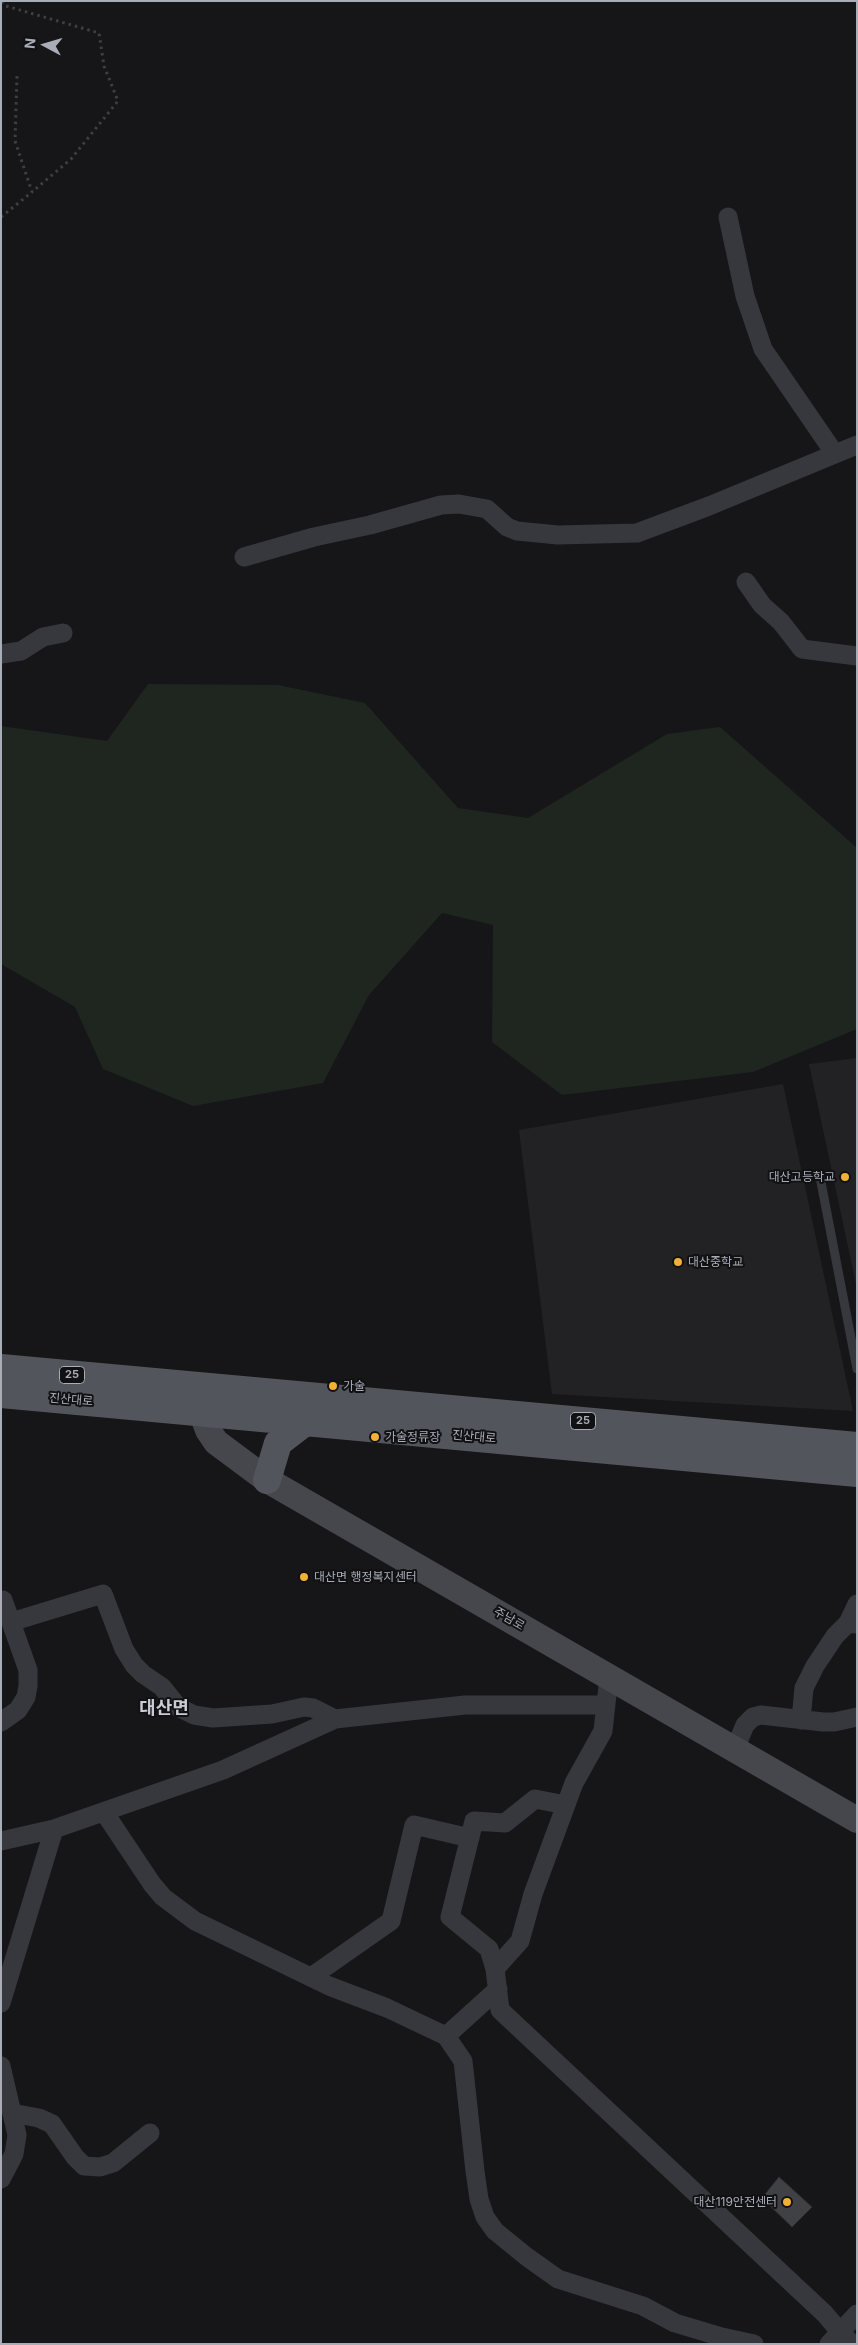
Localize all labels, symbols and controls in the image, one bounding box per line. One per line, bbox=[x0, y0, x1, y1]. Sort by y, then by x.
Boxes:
north arrow bbox=[20, 20, 70, 70]
text: N bbox=[21, 37, 39, 50]
place label: 대산고등학교 bbox=[769, 1170, 835, 1184]
marker: 대산고등학교 bbox=[839, 1171, 851, 1183]
place label: 대산중학교 bbox=[688, 1255, 743, 1269]
marker: 대산중학교 bbox=[672, 1256, 684, 1268]
road number: 25 bbox=[60, 1366, 84, 1384]
place label: 가술 bbox=[343, 1379, 365, 1393]
marker: 가술 bbox=[327, 1380, 339, 1392]
street label: 진산대로 bbox=[48, 1391, 94, 1409]
road number: 25 bbox=[570, 1412, 596, 1430]
street label: 진산대로 bbox=[451, 1428, 497, 1446]
place label: 가술정류장 bbox=[385, 1430, 440, 1444]
marker: 가술정류장 bbox=[369, 1431, 381, 1443]
place label: 대산면 행정복지센터 bbox=[314, 1570, 417, 1584]
marker: 대산면 행정복지센터 bbox=[298, 1571, 310, 1583]
street label: 주남로 bbox=[491, 1604, 527, 1634]
district label: 대산면 bbox=[139, 1698, 189, 1720]
place label: 대산119안전센터 bbox=[694, 2195, 777, 2209]
marker: 대산119안전센터 bbox=[781, 2196, 793, 2208]

